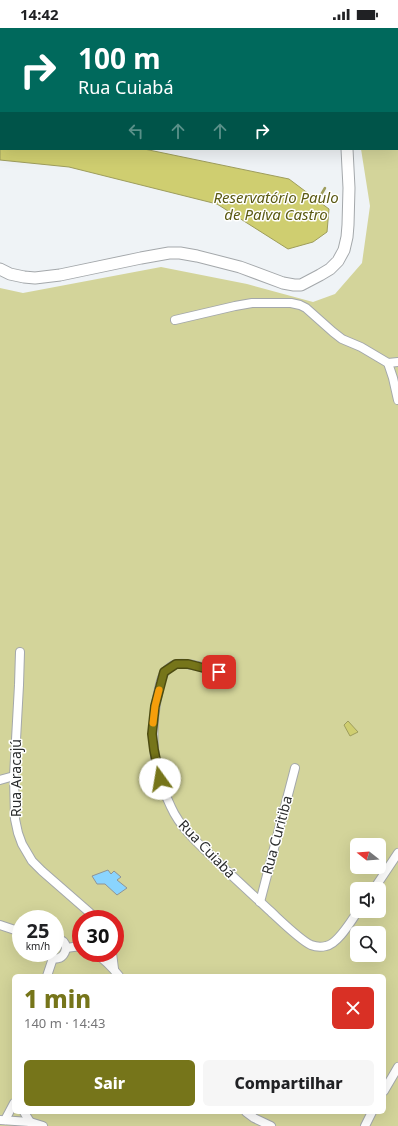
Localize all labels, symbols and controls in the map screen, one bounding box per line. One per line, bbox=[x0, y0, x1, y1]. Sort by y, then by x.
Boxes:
text: 14:42 bbox=[20, 4, 59, 24]
text: 100 m bbox=[78, 39, 161, 77]
icon: right bbox=[12, 44, 64, 96]
text: Rua Cuiabá bbox=[78, 75, 174, 99]
icon: left bbox=[125, 120, 147, 142]
icon: ahead bbox=[167, 120, 189, 142]
icon: ahead bbox=[209, 120, 231, 142]
icon: right bbox=[251, 120, 273, 142]
water label: Reservatório Paulo de Paiva Castro bbox=[213, 187, 339, 224]
pin bbox=[202, 655, 236, 689]
icon: arrive bbox=[208, 661, 230, 683]
street label: Rua Aracajú bbox=[6, 739, 25, 817]
position arrow bbox=[139, 758, 181, 800]
street label: Rua Curitiba bbox=[257, 793, 296, 876]
street label: Rua Cuiabá bbox=[175, 815, 240, 882]
north arrow bbox=[350, 838, 386, 874]
map controls bbox=[350, 838, 386, 962]
button: sound bbox=[350, 882, 386, 918]
speed limit sign: 30 bbox=[72, 910, 124, 962]
text: 25 bbox=[27, 917, 49, 944]
button: search bbox=[350, 926, 386, 962]
text: km/h bbox=[26, 939, 50, 953]
text: 1 min bbox=[24, 982, 91, 1015]
button: close bbox=[332, 987, 374, 1029]
text: 140 m · 14:43 bbox=[24, 1014, 105, 1032]
button: Sair bbox=[24, 1060, 195, 1106]
button: Compartilhar bbox=[203, 1060, 374, 1106]

